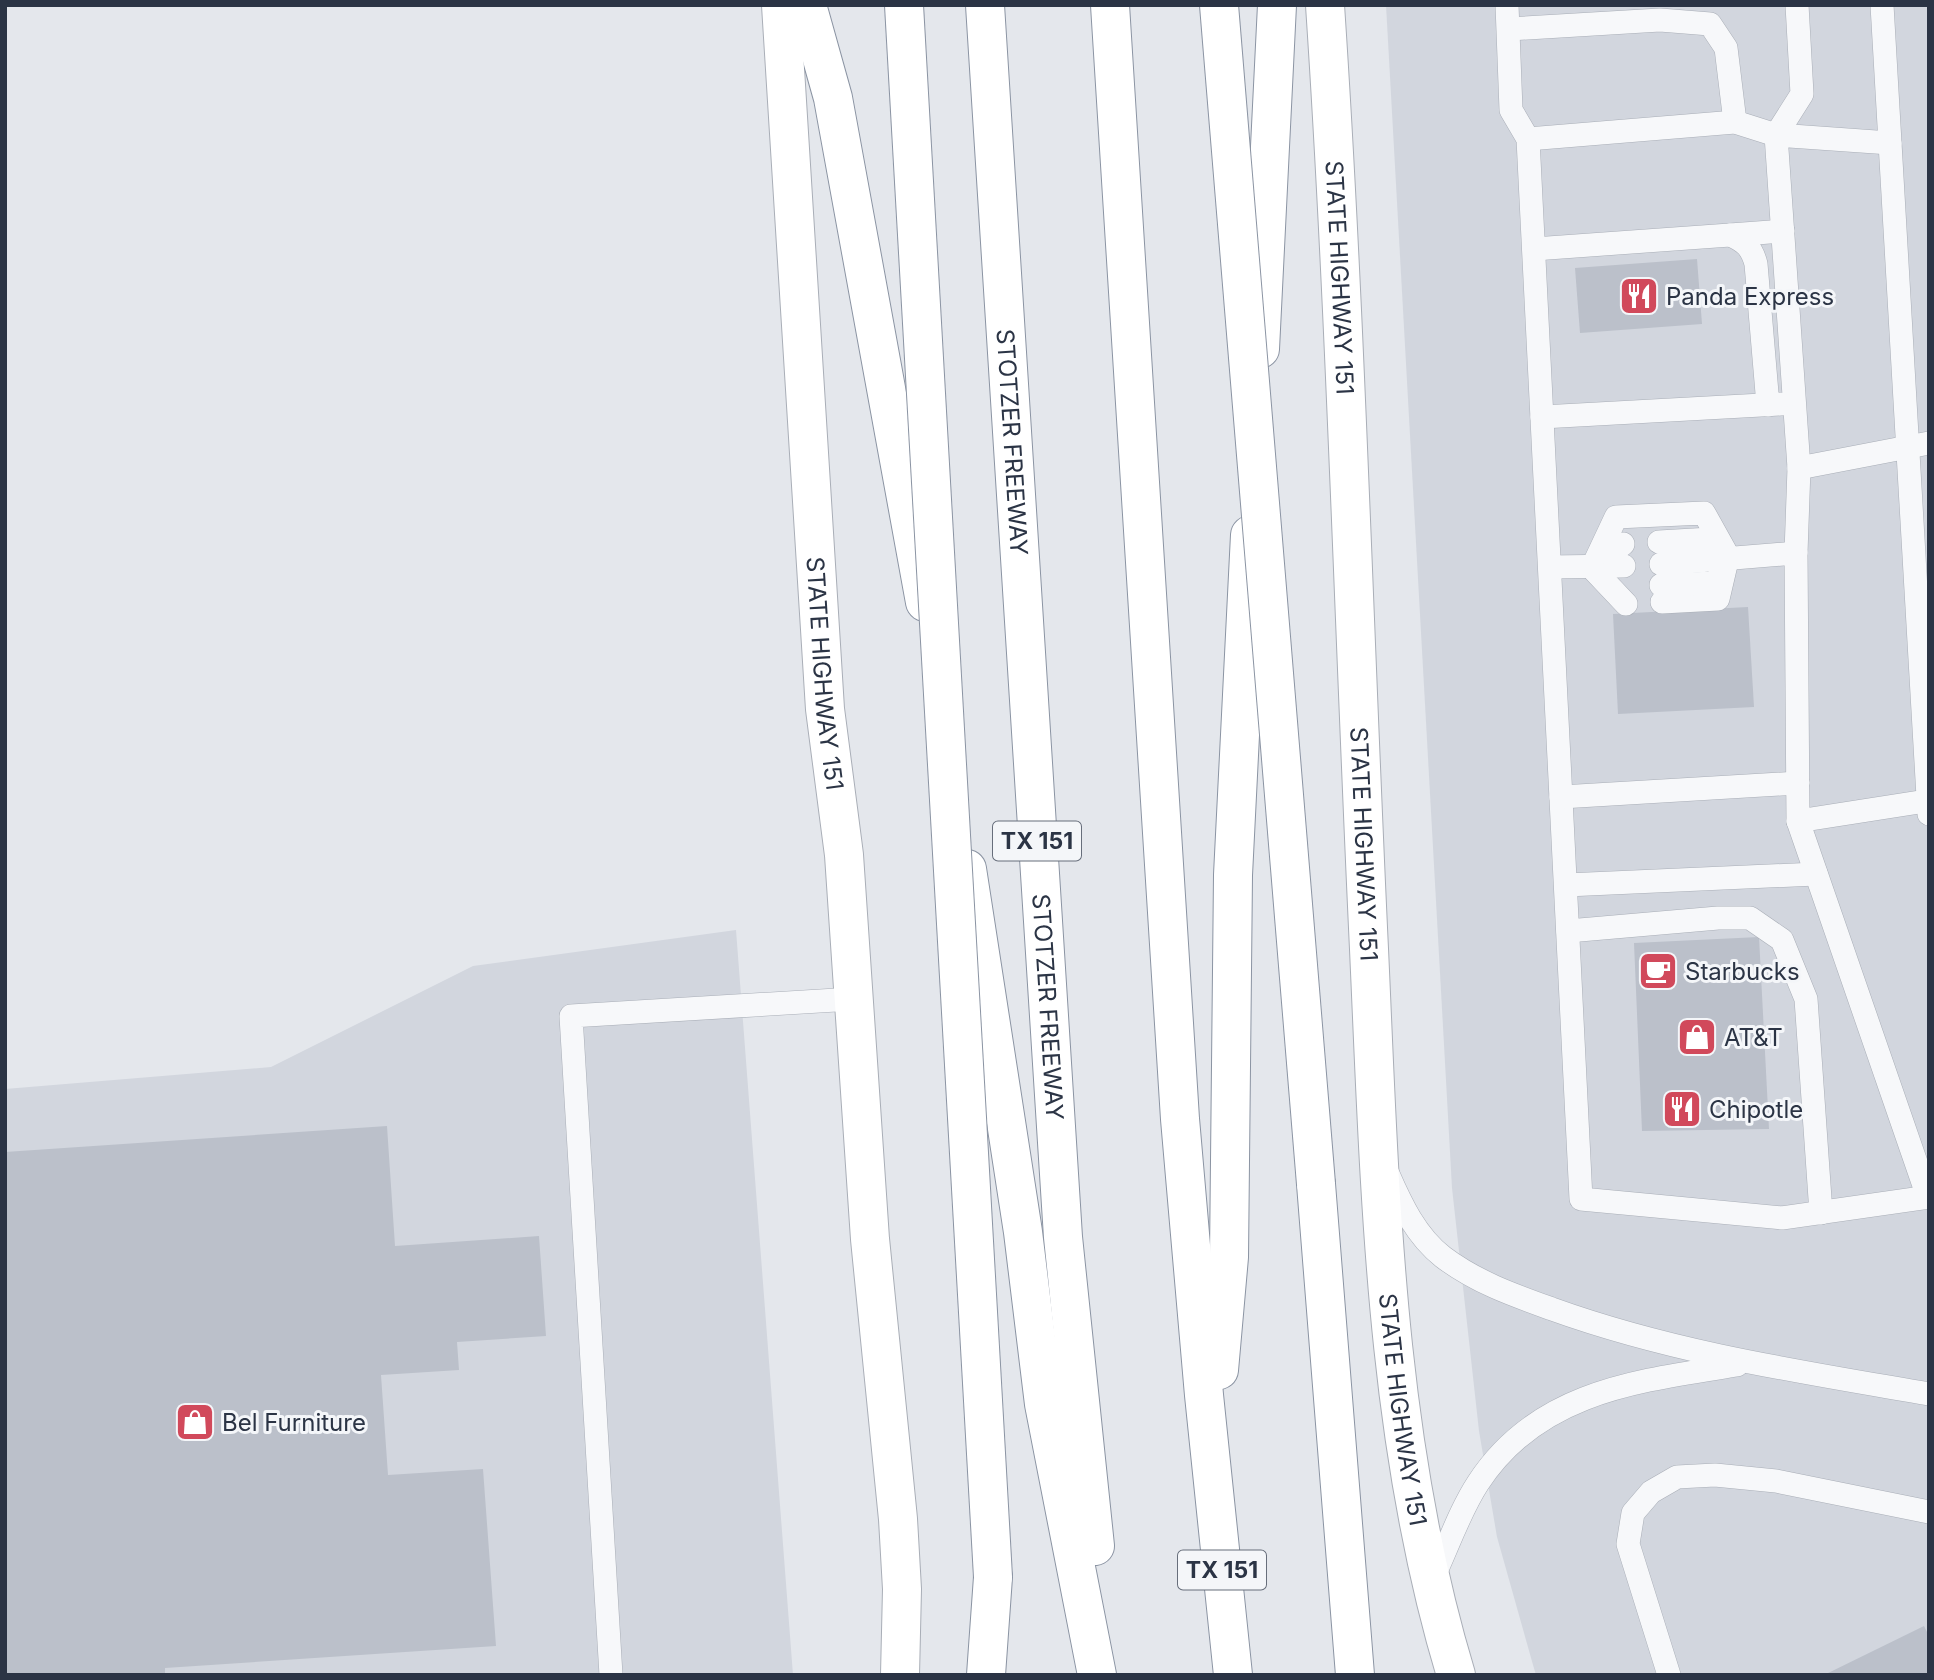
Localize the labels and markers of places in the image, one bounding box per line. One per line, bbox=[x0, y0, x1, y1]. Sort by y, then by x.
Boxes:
restaurant icon: Panda Express bbox=[1618, 275, 1660, 317]
place label: Panda Express bbox=[1666, 282, 1834, 311]
cafe icon: Starbucks bbox=[1637, 950, 1679, 992]
place label: Starbucks bbox=[1685, 957, 1800, 986]
shop icon: AT&T bbox=[1676, 1016, 1718, 1058]
place label: AT&T bbox=[1724, 1023, 1783, 1052]
restaurant icon: Chipotle bbox=[1661, 1088, 1703, 1130]
place label: Chipotle bbox=[1709, 1095, 1803, 1124]
shop icon: Bel Furniture bbox=[174, 1401, 216, 1443]
place label: Bel Furniture bbox=[222, 1408, 366, 1437]

